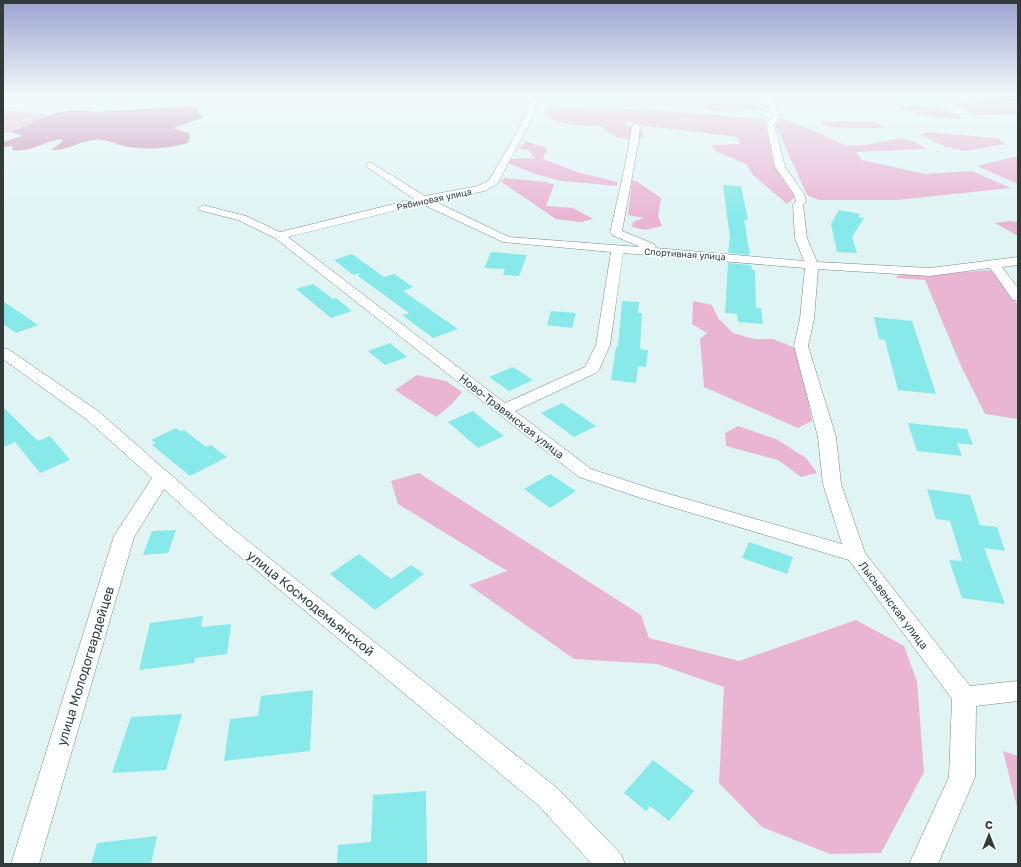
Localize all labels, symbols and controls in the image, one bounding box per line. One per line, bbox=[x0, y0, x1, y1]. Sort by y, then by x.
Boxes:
street label: Рябиновая улица bbox=[395, 186, 473, 212]
street label: Спортивная улица bbox=[644, 246, 726, 262]
street label: Ново-Травянская улица bbox=[457, 371, 567, 461]
street label: улица Космодемьянской bbox=[244, 547, 378, 659]
street label: Лысьвенская улица bbox=[857, 558, 931, 652]
street label: улица Молодогвардейцев bbox=[53, 584, 117, 748]
north arrow bbox=[969, 815, 1009, 855]
text: С bbox=[985, 818, 993, 831]

